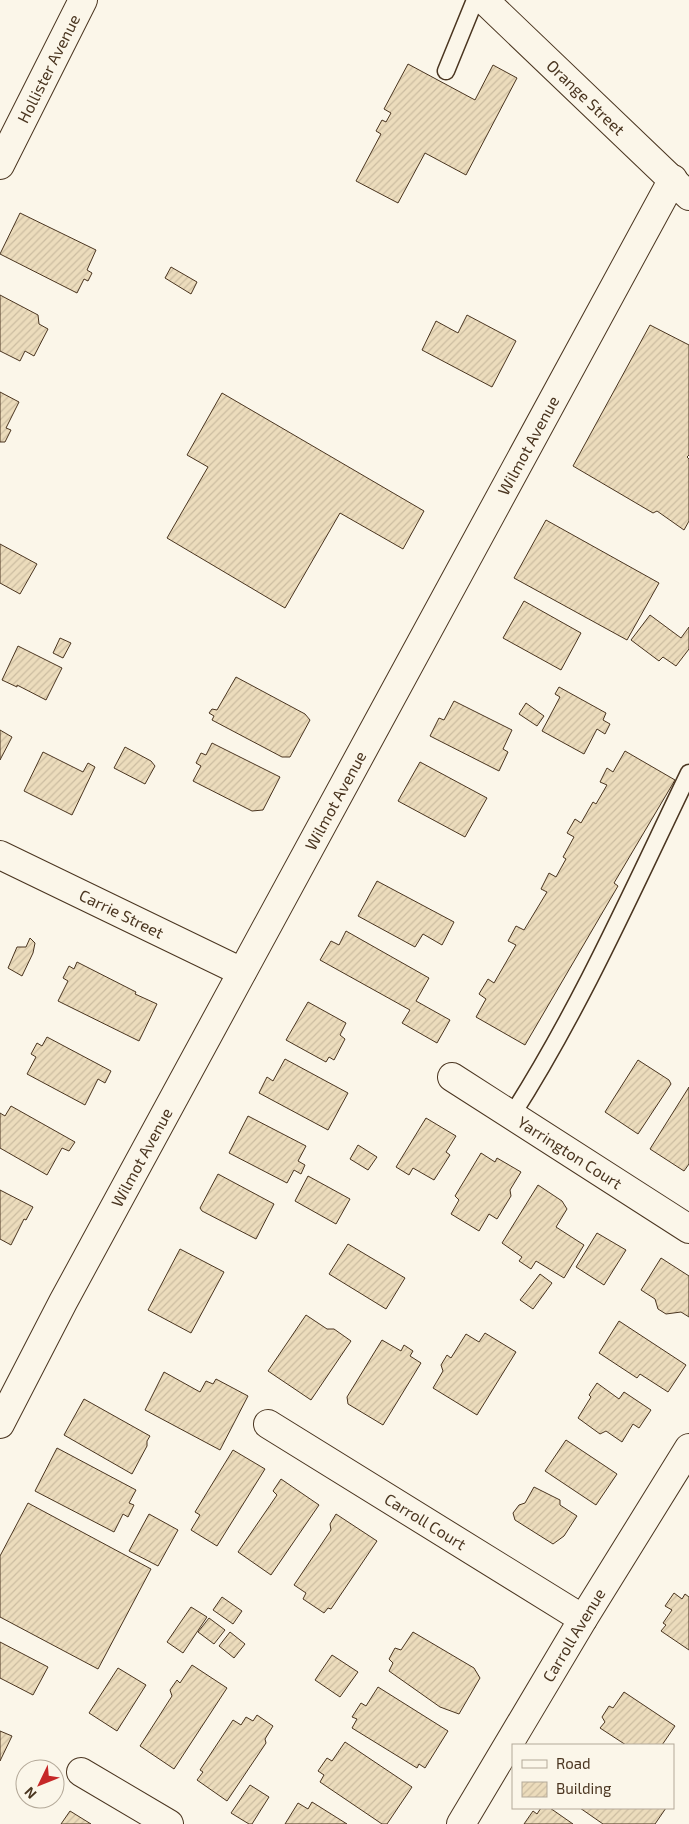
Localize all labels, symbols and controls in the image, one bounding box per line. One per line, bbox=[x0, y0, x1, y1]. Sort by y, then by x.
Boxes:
street label: Hollister Avenue bbox=[13, 11, 83, 126]
street label: Orange Street bbox=[543, 55, 629, 139]
street label: Wilmot Avenue bbox=[493, 392, 562, 498]
street label: Wilmot Avenue bbox=[300, 747, 370, 853]
street label: Carrie Street bbox=[76, 885, 167, 942]
street label: Wilmot Avenue bbox=[107, 1104, 176, 1210]
street label: Yarrington Court bbox=[514, 1112, 626, 1193]
street label: Carroll Court bbox=[381, 1489, 470, 1553]
street label: Carroll Avenue bbox=[538, 1585, 609, 1685]
legend bbox=[512, 1744, 674, 1809]
text: Road bbox=[556, 1754, 591, 1772]
north arrow bbox=[15, 1759, 65, 1809]
text: Building bbox=[556, 1779, 612, 1797]
text: N bbox=[20, 1784, 40, 1803]

